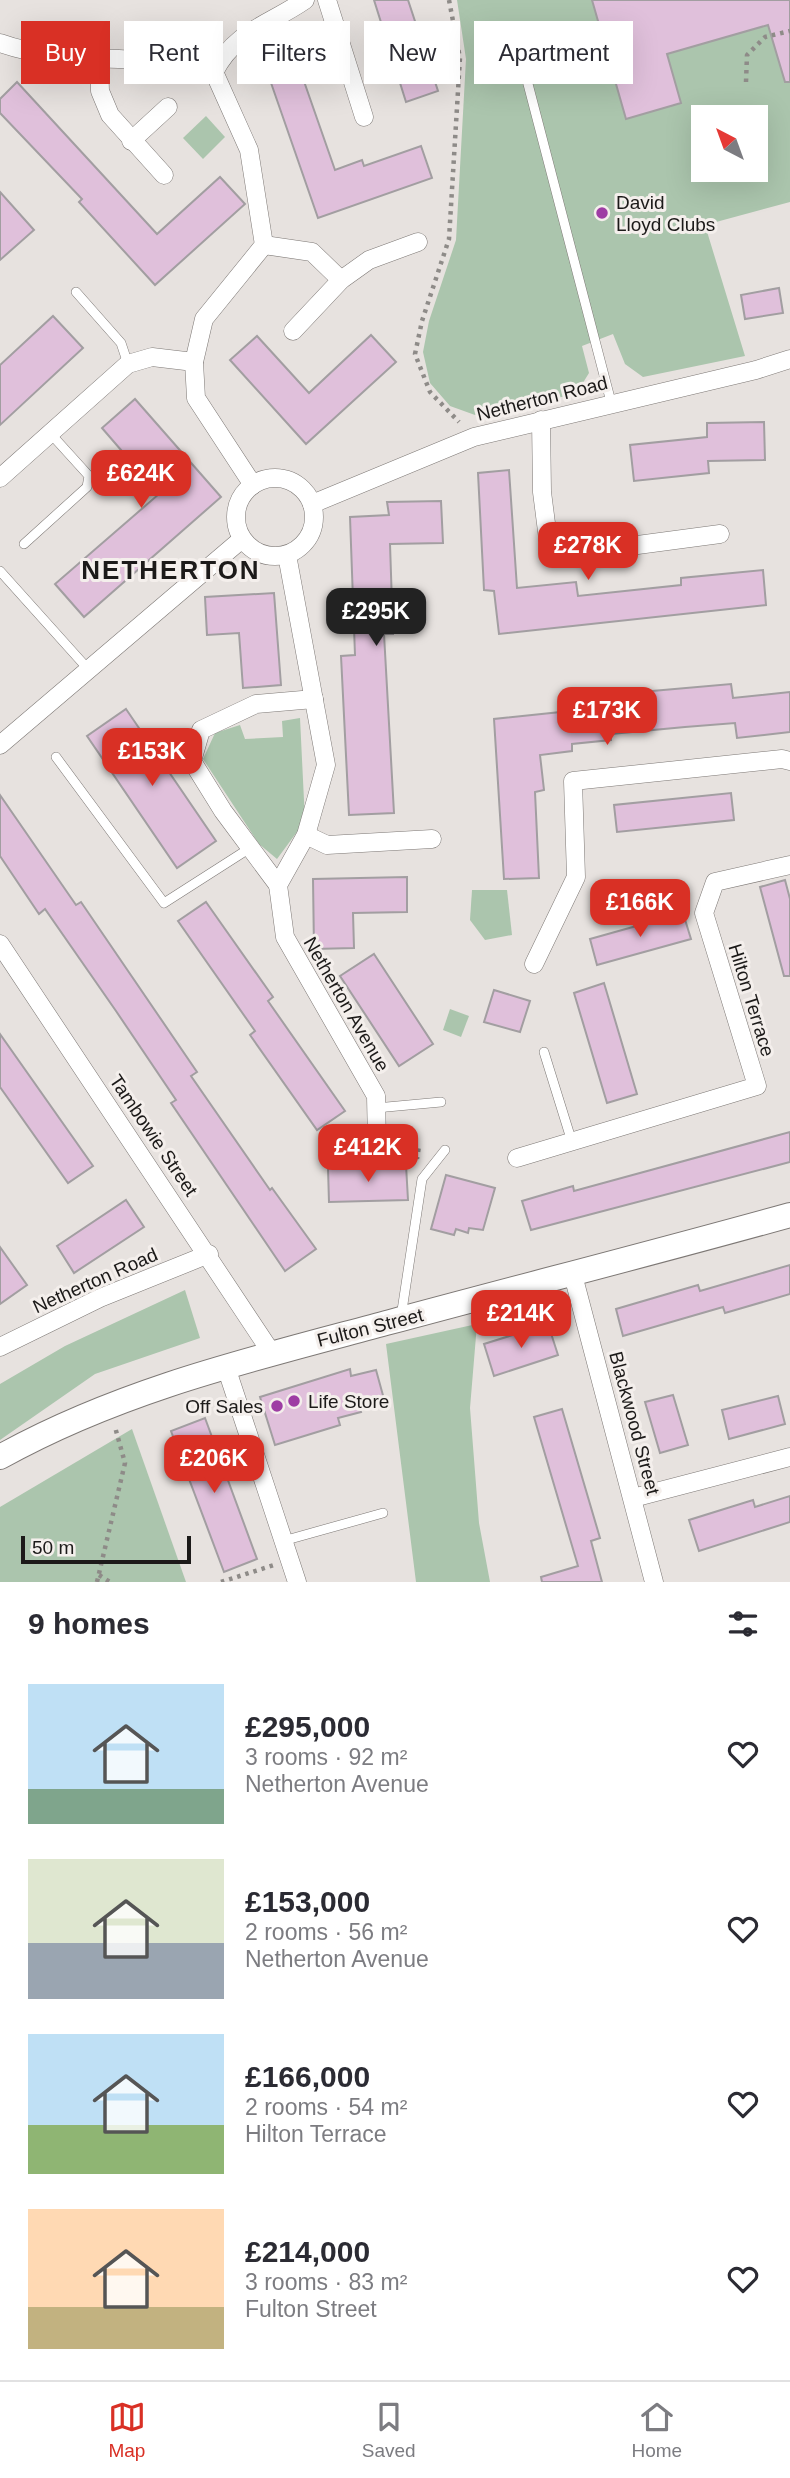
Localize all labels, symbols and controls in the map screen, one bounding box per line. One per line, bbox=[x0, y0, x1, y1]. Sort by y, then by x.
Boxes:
chip: Buy bbox=[21, 21, 110, 84]
chip: Rent bbox=[124, 21, 223, 84]
chip: Filters bbox=[237, 21, 350, 84]
chip: New bbox=[364, 21, 460, 84]
chip: Apartment bbox=[474, 21, 633, 84]
north arrow bbox=[691, 105, 768, 182]
map controls bbox=[691, 105, 768, 182]
place label: David Lloyd Clubs bbox=[616, 192, 715, 235]
marker: David Lloyd Clubs bbox=[594, 205, 610, 221]
street label: Netherton Road bbox=[474, 372, 610, 425]
pin: £624K bbox=[92, 450, 190, 510]
text: £624K bbox=[107, 460, 175, 486]
pin: £278K bbox=[539, 522, 637, 582]
text: £278K bbox=[554, 532, 622, 558]
district label: NETHERTON bbox=[81, 555, 261, 585]
pin: £295K bbox=[327, 588, 425, 648]
text: £295K bbox=[342, 598, 410, 624]
pin: £173K bbox=[558, 688, 656, 747]
text: £173K bbox=[573, 697, 641, 723]
pin: £153K bbox=[103, 728, 201, 788]
text: £153K bbox=[118, 738, 186, 764]
pin: £166K bbox=[591, 880, 689, 939]
text: £166K bbox=[606, 889, 674, 915]
street label: Netherton Avenue bbox=[300, 933, 394, 1075]
street label: Hilton Terrace bbox=[724, 941, 779, 1059]
street label: Tambowie Street bbox=[105, 1071, 202, 1200]
pin: £412K bbox=[319, 1124, 417, 1184]
text: £412K bbox=[334, 1134, 402, 1160]
street label: Netherton Road bbox=[30, 1244, 161, 1317]
pin: £214K bbox=[472, 1290, 570, 1350]
text: £214K bbox=[487, 1300, 555, 1326]
street label: Fulton Street bbox=[315, 1304, 426, 1351]
street label: Blackwood Street bbox=[605, 1349, 664, 1498]
place label: Life Store bbox=[308, 1391, 389, 1412]
marker: Life Store bbox=[286, 1393, 302, 1409]
place label: Off Sales bbox=[185, 1396, 263, 1417]
marker: Off Sales bbox=[269, 1398, 285, 1414]
pin: £206K bbox=[165, 1436, 263, 1495]
text: £206K bbox=[180, 1445, 248, 1471]
scale bar bbox=[21, 1533, 191, 1565]
text: 50 m bbox=[32, 1537, 74, 1558]
icon: filters bbox=[724, 1605, 762, 1643]
text: 9 homes bbox=[28, 1607, 150, 1640]
text: £295,000 bbox=[245, 1710, 370, 1743]
icon: home bbox=[84, 1712, 168, 1796]
icon: heart bbox=[724, 1735, 762, 1773]
text: 3 rooms · 92 m² bbox=[245, 1744, 407, 1770]
text: Netherton Avenue bbox=[245, 1771, 429, 1797]
text: £153,000 bbox=[245, 1885, 370, 1918]
icon: home bbox=[84, 1887, 168, 1971]
icon: heart bbox=[724, 1910, 762, 1948]
text: 2 rooms · 56 m² bbox=[245, 1919, 407, 1945]
text: Netherton Avenue bbox=[245, 1946, 429, 1972]
text: £166,000 bbox=[245, 2060, 370, 2093]
icon: home bbox=[84, 2062, 168, 2146]
icon: heart bbox=[724, 2085, 762, 2123]
text: 2 rooms · 54 m² bbox=[245, 2094, 407, 2120]
text: Hilton Terrace bbox=[245, 2121, 386, 2147]
text: £214,000 bbox=[245, 2235, 370, 2268]
icon: home bbox=[84, 2237, 168, 2321]
icon: heart bbox=[724, 2260, 762, 2298]
text: 3 rooms · 83 m² bbox=[245, 2269, 407, 2295]
text: Fulton Street bbox=[245, 2296, 377, 2322]
tab: Map bbox=[108, 2398, 146, 2462]
tab: Saved bbox=[362, 2398, 416, 2462]
tab: Home bbox=[631, 2398, 682, 2462]

